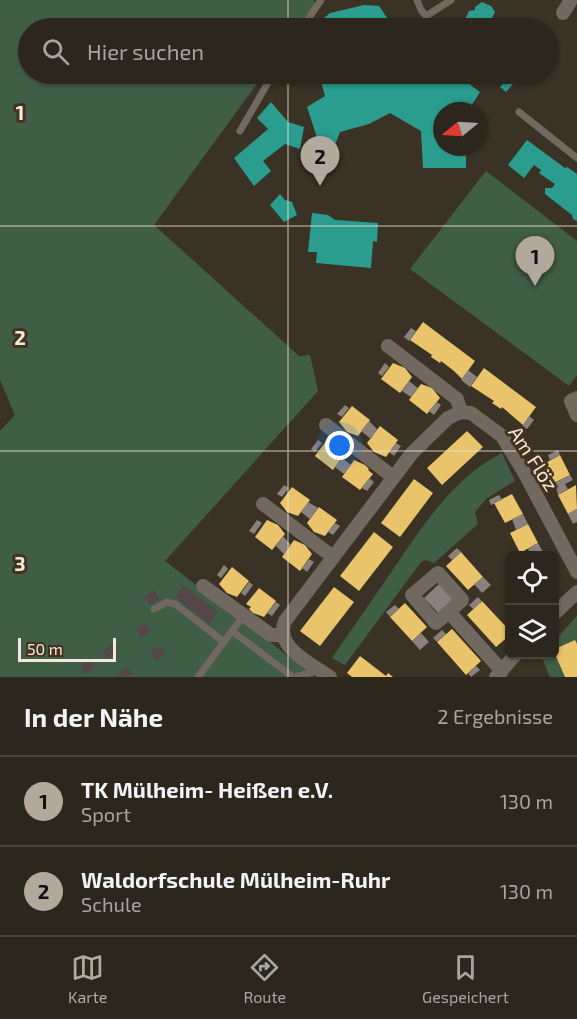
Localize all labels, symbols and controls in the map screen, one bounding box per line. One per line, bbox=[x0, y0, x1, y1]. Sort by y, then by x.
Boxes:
search box bbox=[18, 18, 559, 84]
icon: search bbox=[39, 35, 72, 68]
text: Hier suchen bbox=[87, 38, 204, 64]
text: 1 bbox=[16, 100, 24, 124]
north arrow bbox=[433, 102, 487, 156]
pin: 2 bbox=[300, 136, 340, 186]
pin: 1 bbox=[516, 236, 554, 286]
text: 2 bbox=[14, 325, 26, 349]
street label: Am Flöz bbox=[504, 421, 564, 495]
your location bbox=[325, 431, 354, 460]
text: 3 bbox=[14, 551, 26, 575]
map controls bbox=[505, 551, 559, 659]
button: locate bbox=[505, 551, 559, 605]
button: layers bbox=[505, 605, 559, 659]
scale bar bbox=[18, 635, 116, 662]
text: 50 m bbox=[27, 639, 63, 658]
text: In der Nähe bbox=[24, 701, 163, 732]
text: 2 Ergebnisse bbox=[437, 704, 553, 728]
text: TK Mülheim- Heißen e.V. bbox=[81, 776, 333, 802]
text: 1 bbox=[39, 789, 48, 813]
text: 130 m bbox=[500, 789, 553, 813]
text: Sport bbox=[81, 802, 131, 826]
text: Waldorfschule Mülheim-Ruhr bbox=[81, 866, 390, 892]
text: 2 bbox=[38, 879, 49, 903]
text: 130 m bbox=[500, 879, 553, 903]
text: Schule bbox=[81, 892, 142, 916]
tab: Karte bbox=[68, 951, 107, 1006]
tab: Route bbox=[243, 951, 286, 1006]
tab: Gespeichert bbox=[422, 951, 509, 1006]

